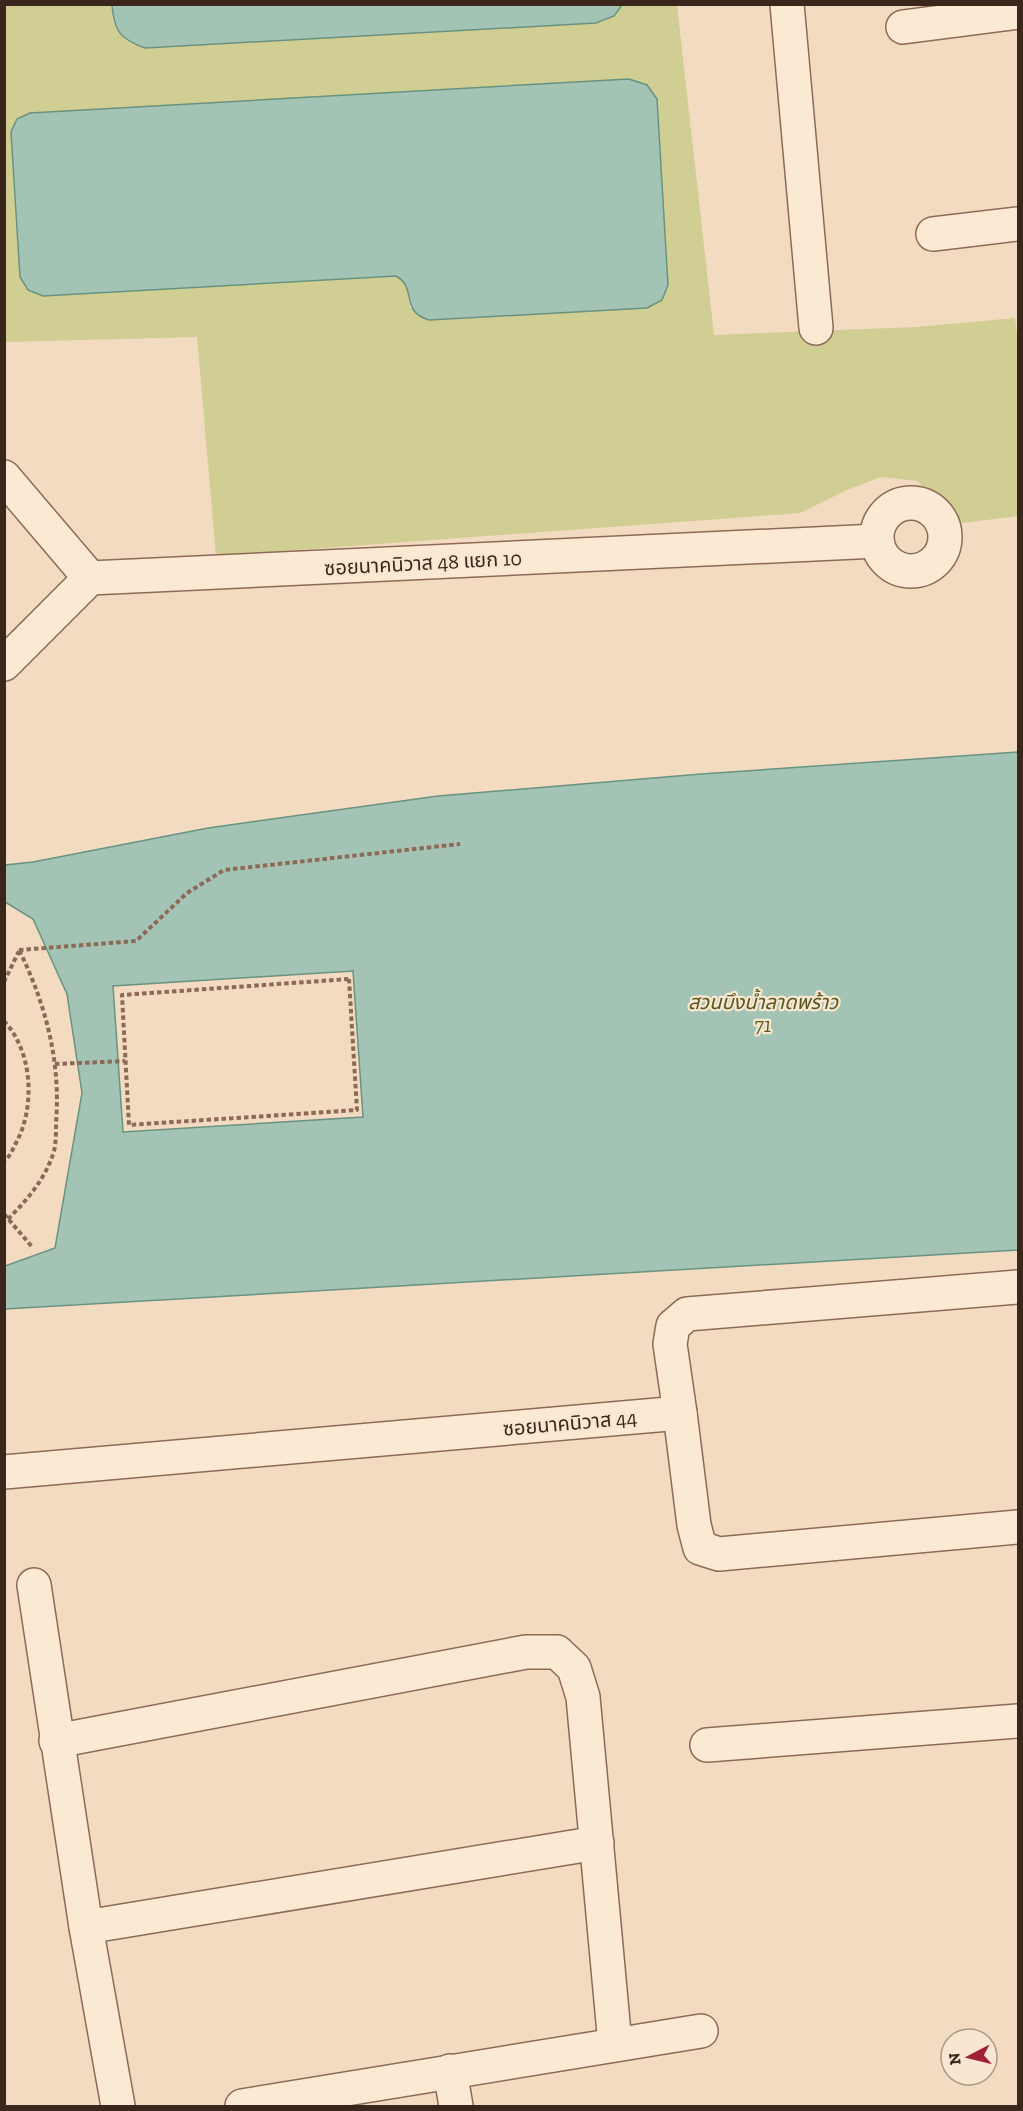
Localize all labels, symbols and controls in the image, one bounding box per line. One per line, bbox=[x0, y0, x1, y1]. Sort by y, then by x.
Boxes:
street label: ซอยนาคนิวาส 48 แยก 10 bbox=[324, 546, 522, 580]
park label: สวนบึงน้ำลาดพร้าว 71 bbox=[688, 988, 839, 1037]
street label: ซอยนาคนิวาส 44 bbox=[502, 1405, 638, 1441]
north arrow bbox=[939, 2027, 999, 2087]
text: N bbox=[944, 2052, 965, 2066]

